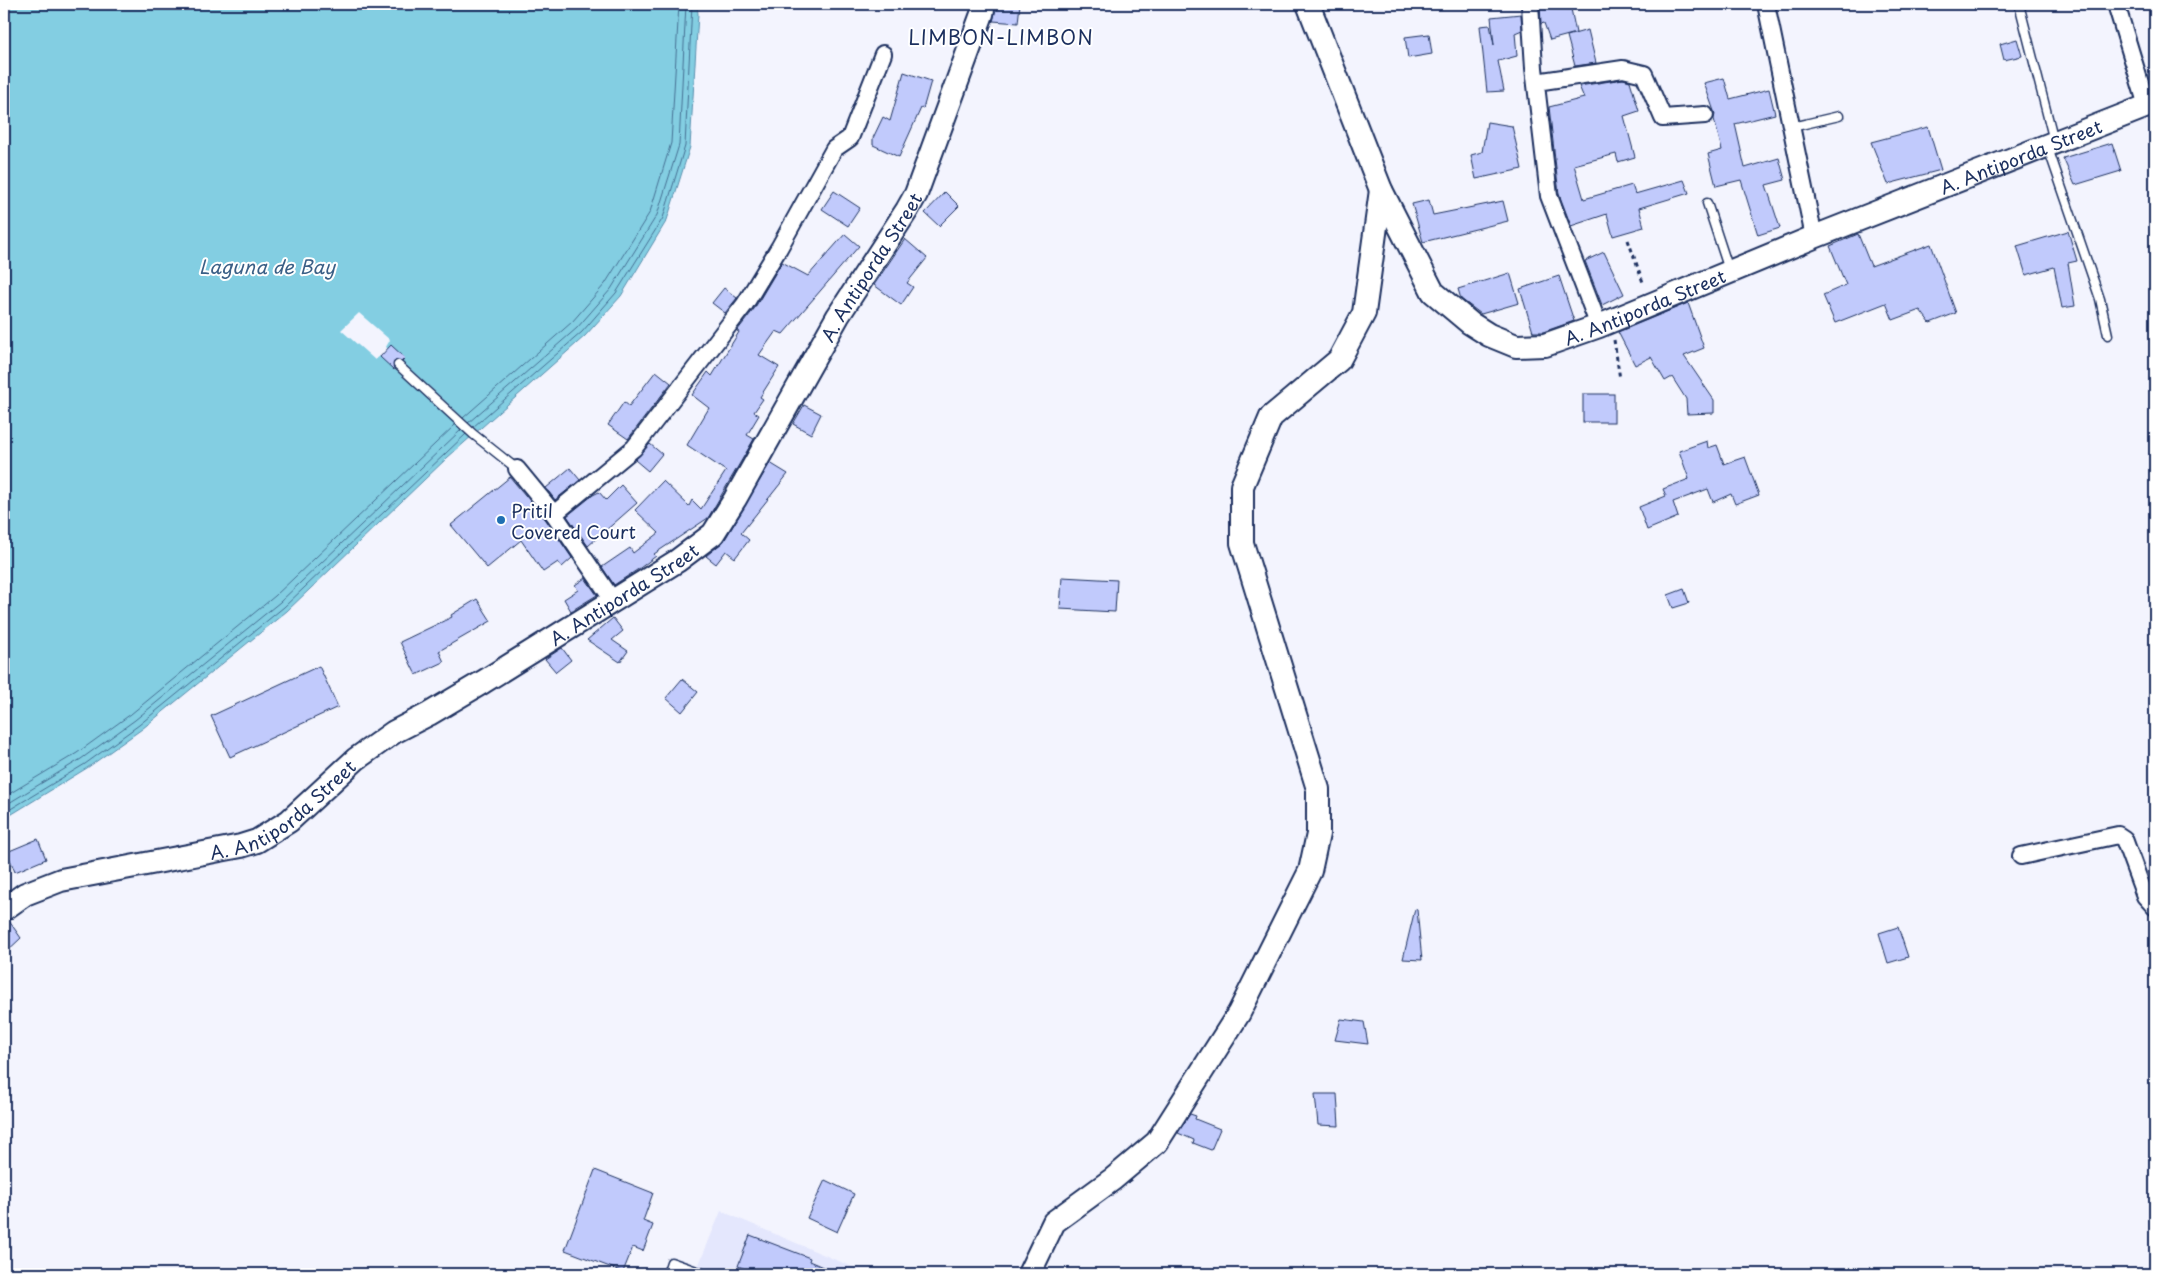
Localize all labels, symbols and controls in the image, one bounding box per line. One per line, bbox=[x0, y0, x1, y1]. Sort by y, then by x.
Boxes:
district label: LIMBON-LIMBON bbox=[908, 22, 1094, 52]
street label: A. Antiporda Street bbox=[1935, 112, 2106, 200]
street label: A. Antiporda Street bbox=[813, 187, 928, 346]
water label: Laguna de Bay bbox=[199, 252, 336, 280]
street label: A. Antiporda Street bbox=[1560, 262, 1729, 351]
place label: Pritil Covered Court bbox=[511, 497, 636, 545]
marker: Pritil Covered Court bbox=[495, 514, 507, 526]
street label: A. Antiporda Street bbox=[544, 536, 704, 651]
street label: A. Antiporda Street bbox=[207, 753, 361, 865]

